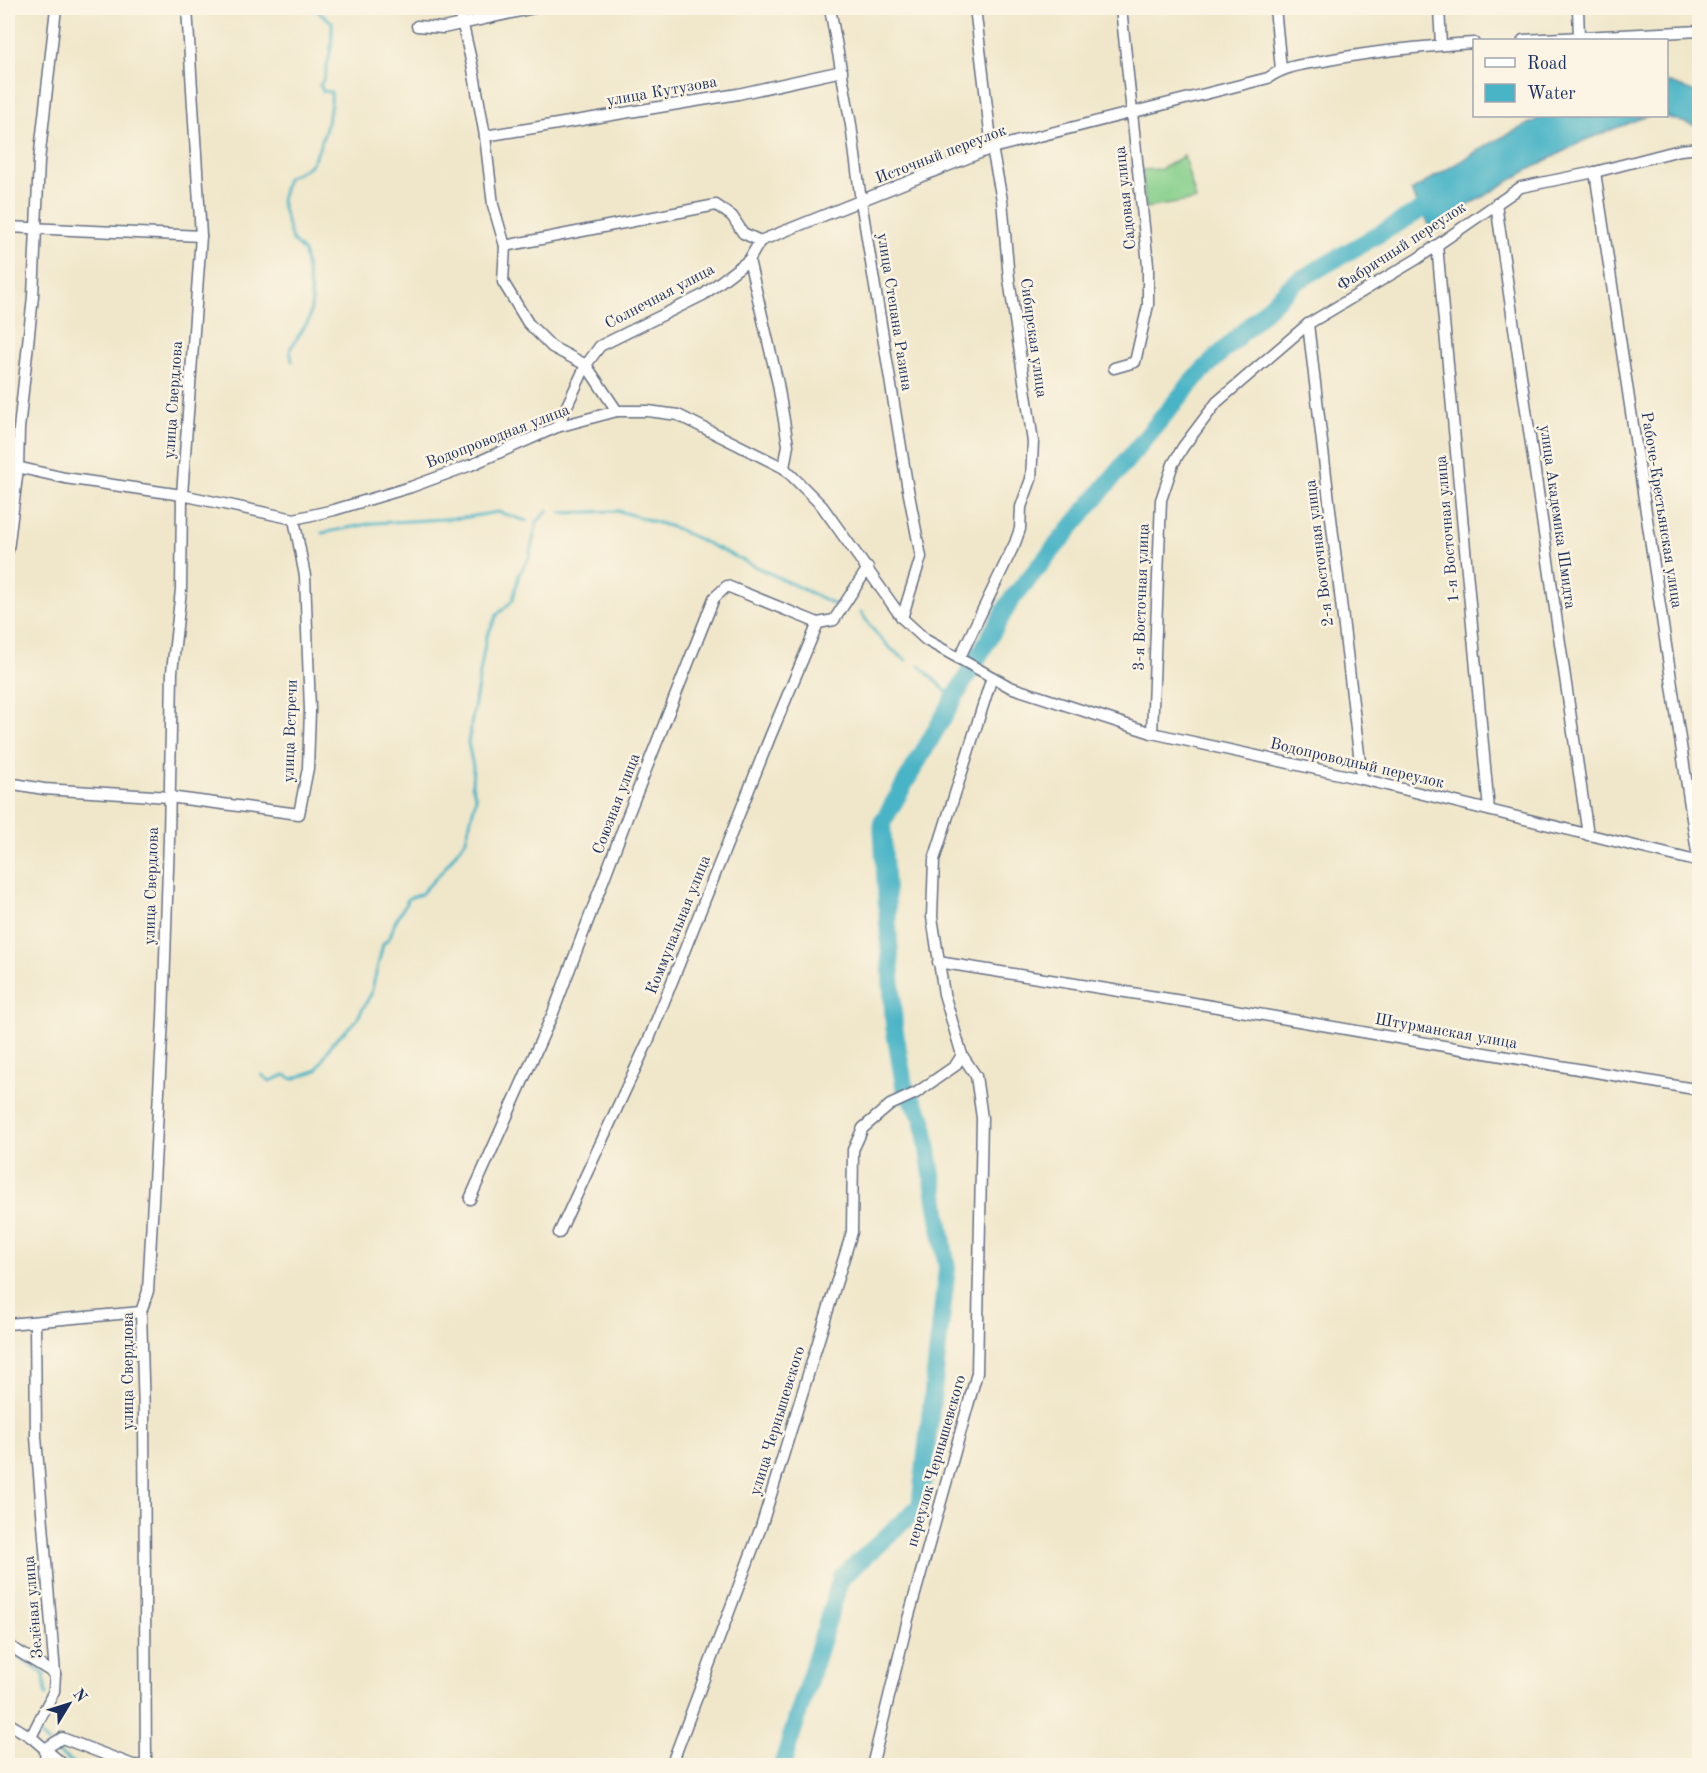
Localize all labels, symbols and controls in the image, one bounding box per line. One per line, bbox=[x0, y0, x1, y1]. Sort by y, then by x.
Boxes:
legend bbox=[1473, 39, 1668, 117]
text: Road bbox=[1527, 55, 1567, 73]
street label: улица Кутузова bbox=[605, 74, 719, 110]
text: Water bbox=[1527, 85, 1576, 103]
street label: Источный переулок bbox=[873, 123, 1009, 187]
street label: Садовая улица bbox=[1113, 145, 1139, 250]
street label: Фабричный переулок bbox=[1335, 199, 1469, 295]
street label: улица Степана Разина bbox=[874, 232, 914, 392]
street label: Солнечная улица bbox=[603, 261, 717, 333]
street label: Сибирская улица bbox=[1017, 277, 1049, 399]
street label: улица Свердлова bbox=[162, 340, 186, 460]
street label: Водопроводная улица bbox=[424, 402, 572, 472]
street label: Рабоче-Крестьянская улица bbox=[1638, 410, 1684, 610]
street label: улица Академика Шмидта bbox=[1536, 424, 1578, 610]
street label: 1-я Восточная улица bbox=[1434, 455, 1462, 603]
street label: 2-я Восточная улица bbox=[1303, 479, 1337, 627]
street label: 3-я Восточная улица bbox=[1131, 523, 1153, 671]
street label: улица Встречи bbox=[281, 679, 301, 783]
street label: Водопроводный переулок bbox=[1268, 736, 1446, 792]
street label: Союзная улица bbox=[590, 751, 644, 857]
street label: улица Свердлова bbox=[142, 826, 162, 945]
street label: Коммунальная улица bbox=[644, 853, 714, 997]
street label: Штурманская улица bbox=[1373, 1012, 1519, 1052]
street label: улица Свердлова bbox=[121, 1312, 137, 1430]
street label: улица Чернышевского bbox=[748, 1344, 808, 1498]
street label: переулок Чернышевского bbox=[905, 1373, 969, 1549]
street label: Зелёная улица bbox=[22, 1555, 46, 1659]
north arrow bbox=[39, 1674, 99, 1734]
text: N bbox=[69, 1686, 90, 1706]

